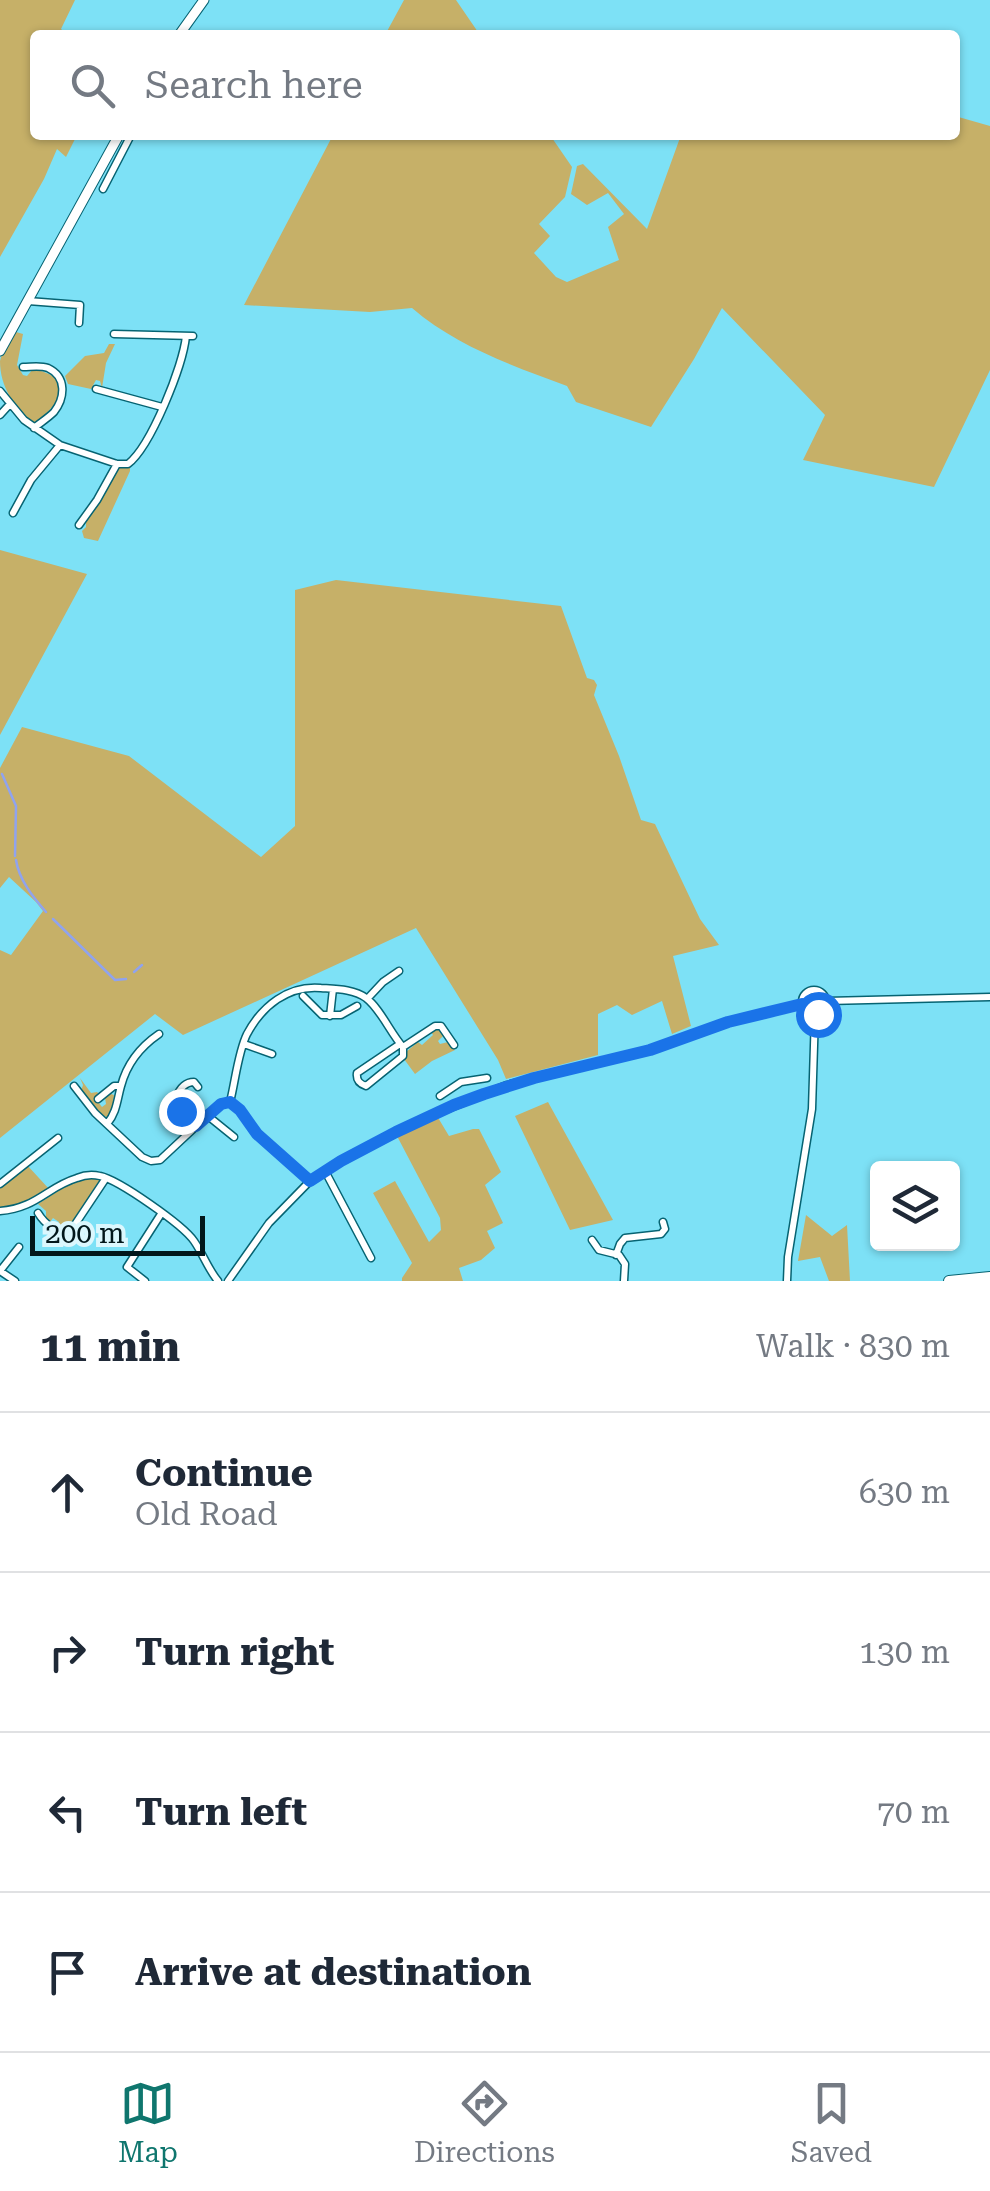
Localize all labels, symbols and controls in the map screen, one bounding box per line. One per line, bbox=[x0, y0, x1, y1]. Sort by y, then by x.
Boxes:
search box bbox=[30, 30, 960, 140]
icon: search bbox=[65, 58, 120, 113]
text: Search here bbox=[145, 63, 363, 107]
route start bbox=[796, 992, 842, 1038]
route end bbox=[159, 1089, 205, 1135]
map controls bbox=[870, 1161, 960, 1251]
button: layers bbox=[870, 1161, 960, 1251]
scale bar bbox=[30, 1211, 205, 1256]
text: 200 m bbox=[45, 1217, 125, 1250]
text: 11 min bbox=[40, 1322, 180, 1371]
text: Walk · 830 m bbox=[756, 1327, 950, 1365]
text: Continue bbox=[135, 1451, 313, 1495]
icon: ahead bbox=[40, 1465, 95, 1520]
text: 630 m bbox=[859, 1473, 950, 1511]
text: Old Road bbox=[135, 1495, 278, 1533]
icon: right bbox=[40, 1625, 95, 1680]
text: Turn right bbox=[135, 1630, 334, 1674]
text: 130 m bbox=[859, 1633, 950, 1671]
icon: left bbox=[40, 1785, 95, 1840]
text: Turn left bbox=[135, 1790, 307, 1834]
text: 70 m bbox=[877, 1793, 950, 1831]
icon: arrive bbox=[40, 1945, 95, 2000]
text: Arrive at destination bbox=[135, 1950, 531, 1994]
tab: Map bbox=[118, 2076, 178, 2169]
tab: Directions bbox=[414, 2076, 555, 2169]
tab: Saved bbox=[791, 2076, 872, 2169]

